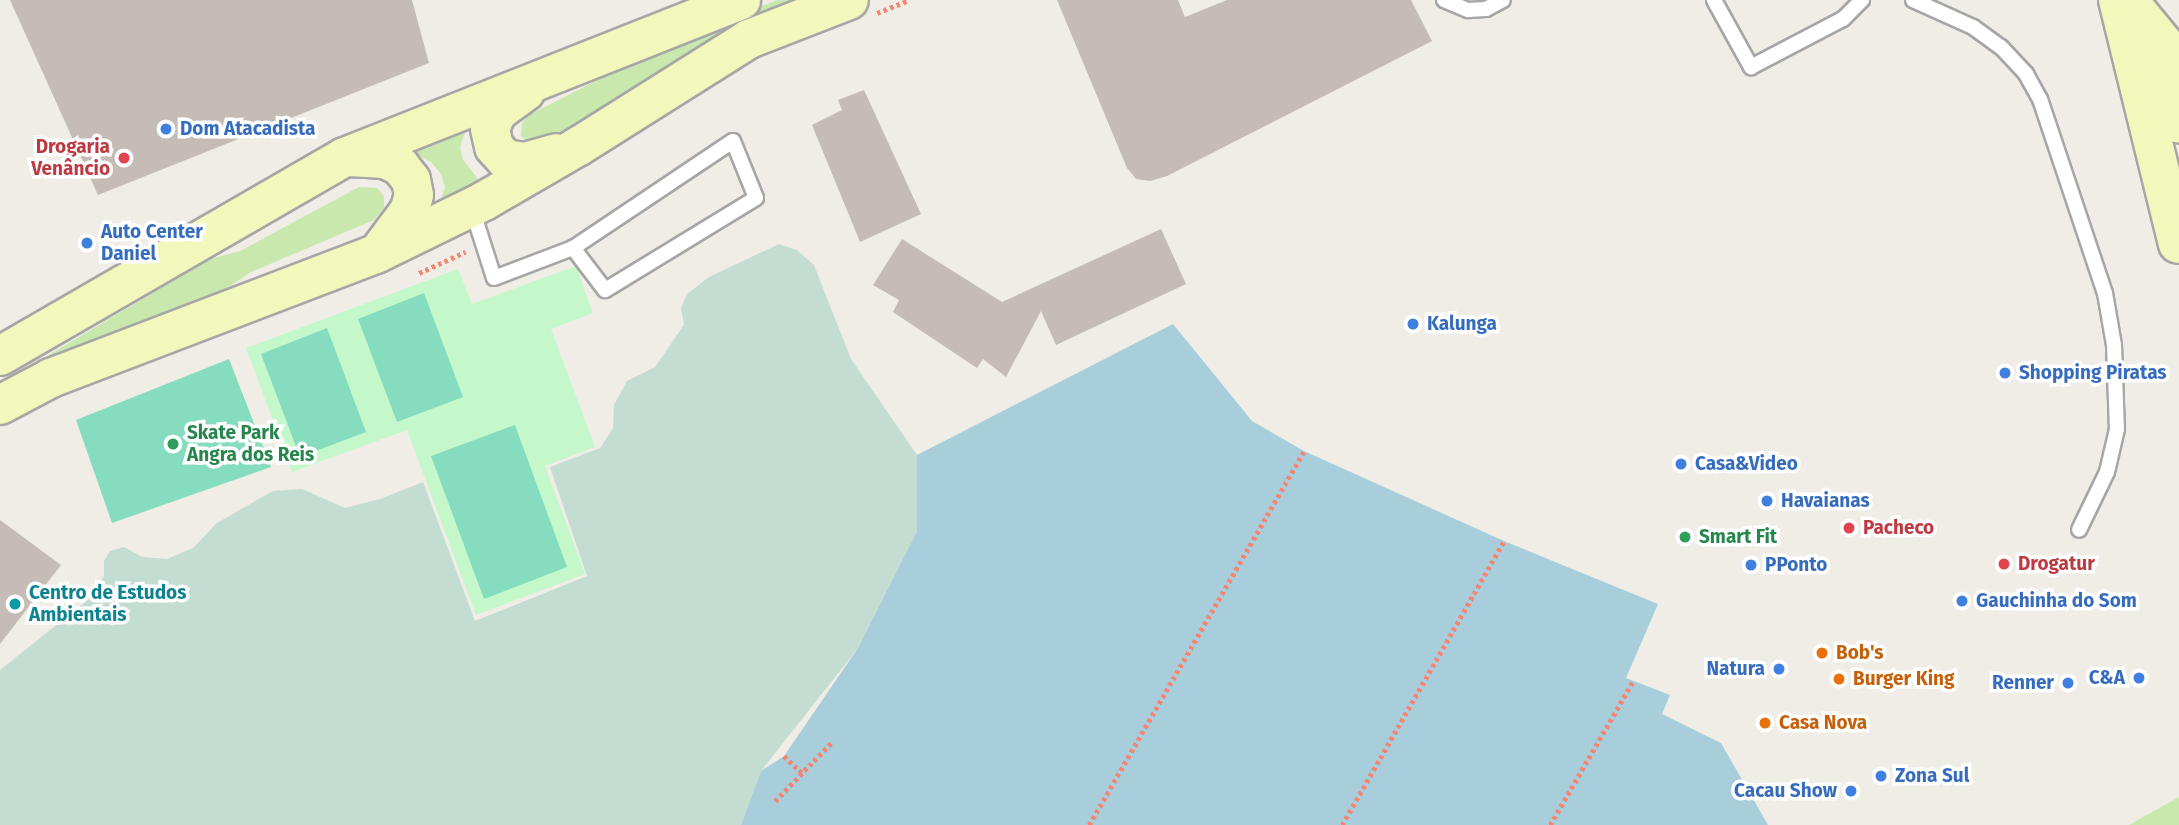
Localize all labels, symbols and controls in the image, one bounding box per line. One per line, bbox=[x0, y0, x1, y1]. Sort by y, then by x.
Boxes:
place label: Dom Atacadista bbox=[180, 118, 316, 140]
marker: Dom Atacadista bbox=[158, 121, 174, 137]
place label: Drogaria Venâncio bbox=[31, 136, 110, 180]
marker: Drogaria Venâncio bbox=[116, 150, 132, 166]
place label: Auto Center Daniel bbox=[101, 221, 203, 265]
marker: Auto Center Daniel bbox=[79, 235, 95, 251]
place label: Kalunga bbox=[1427, 313, 1497, 335]
marker: Kalunga bbox=[1405, 316, 1421, 332]
place label: Shopping Piratas bbox=[2019, 362, 2167, 384]
marker: Shopping Piratas bbox=[1997, 365, 2013, 381]
place label: Skate Park Angra dos Reis bbox=[187, 422, 314, 466]
marker: Skate Park Angra dos Reis bbox=[165, 436, 181, 452]
place label: Casa&Video bbox=[1695, 453, 1798, 475]
marker: Casa&Video bbox=[1673, 456, 1689, 472]
place label: Havaianas bbox=[1781, 490, 1870, 512]
marker: Havaianas bbox=[1759, 493, 1775, 509]
place label: Pacheco bbox=[1863, 517, 1934, 539]
marker: Pacheco bbox=[1841, 520, 1857, 536]
place label: Smart Fit bbox=[1699, 526, 1777, 548]
marker: Smart Fit bbox=[1677, 529, 1693, 545]
place label: Drogatur bbox=[2018, 553, 2095, 575]
place label: PPonto bbox=[1765, 554, 1827, 576]
marker: Drogatur bbox=[1996, 556, 2012, 572]
marker: PPonto bbox=[1743, 557, 1759, 573]
place label: Centro de Estudos Ambientais bbox=[29, 582, 186, 626]
place label: Gauchinha do Som bbox=[1976, 590, 2137, 612]
marker: Gauchinha do Som bbox=[1954, 593, 1970, 609]
marker: Centro de Estudos Ambientais bbox=[7, 596, 23, 612]
place label: Bob's bbox=[1836, 642, 1883, 664]
marker: Bob's bbox=[1814, 645, 1830, 661]
place label: Natura bbox=[1706, 658, 1765, 680]
marker: Natura bbox=[1771, 661, 1787, 677]
place label: C&A bbox=[2089, 667, 2125, 689]
place label: Burger King bbox=[1853, 668, 1954, 690]
marker: C&A bbox=[2131, 670, 2147, 686]
marker: Burger King bbox=[1831, 671, 1847, 687]
place label: Renner bbox=[1992, 672, 2054, 694]
marker: Renner bbox=[2060, 675, 2076, 691]
place label: Casa Nova bbox=[1779, 712, 1867, 734]
marker: Casa Nova bbox=[1757, 715, 1773, 731]
place label: Zona Sul bbox=[1895, 765, 1969, 787]
marker: Zona Sul bbox=[1873, 768, 1889, 784]
place label: Cacau Show bbox=[1734, 780, 1837, 802]
marker: Cacau Show bbox=[1843, 783, 1859, 799]

